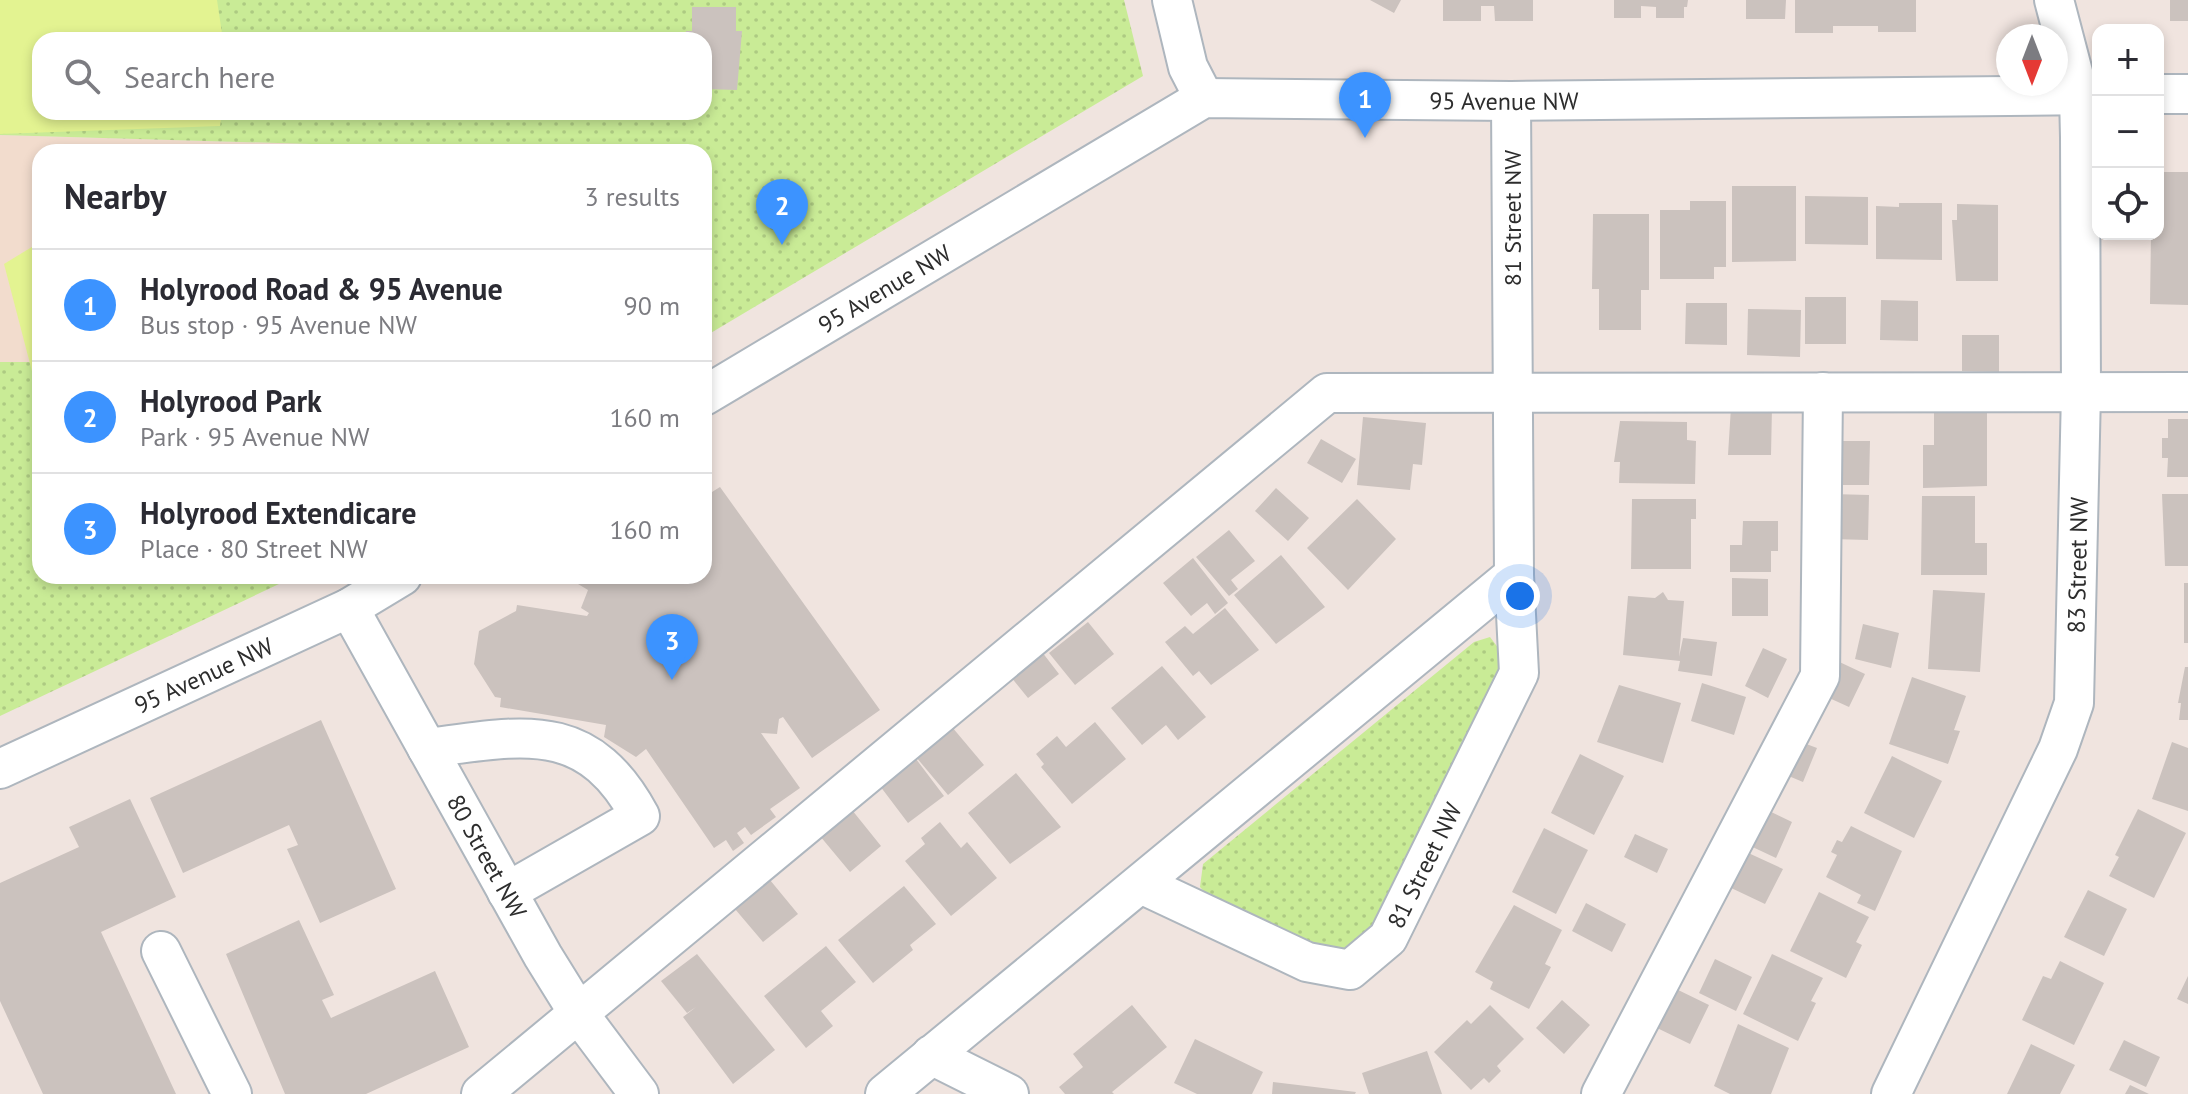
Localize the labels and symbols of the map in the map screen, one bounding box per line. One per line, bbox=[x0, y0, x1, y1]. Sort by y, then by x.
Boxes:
north arrow bbox=[1996, 24, 2068, 96]
pin: 1 bbox=[1339, 72, 1391, 138]
street label: 95 Avenue NW bbox=[1429, 85, 1579, 116]
street label: 81 Street NW bbox=[1497, 150, 1528, 286]
pin: 2 bbox=[756, 179, 808, 245]
street label: 95 Avenue NW bbox=[812, 237, 957, 340]
street label: 83 Street NW bbox=[2060, 496, 2094, 634]
your location bbox=[1500, 576, 1540, 616]
pin: 3 bbox=[646, 614, 698, 680]
street label: 95 Avenue NW bbox=[129, 630, 278, 721]
street label: 80 Street NW bbox=[441, 789, 534, 923]
street label: 81 Street NW bbox=[1380, 797, 1468, 933]

